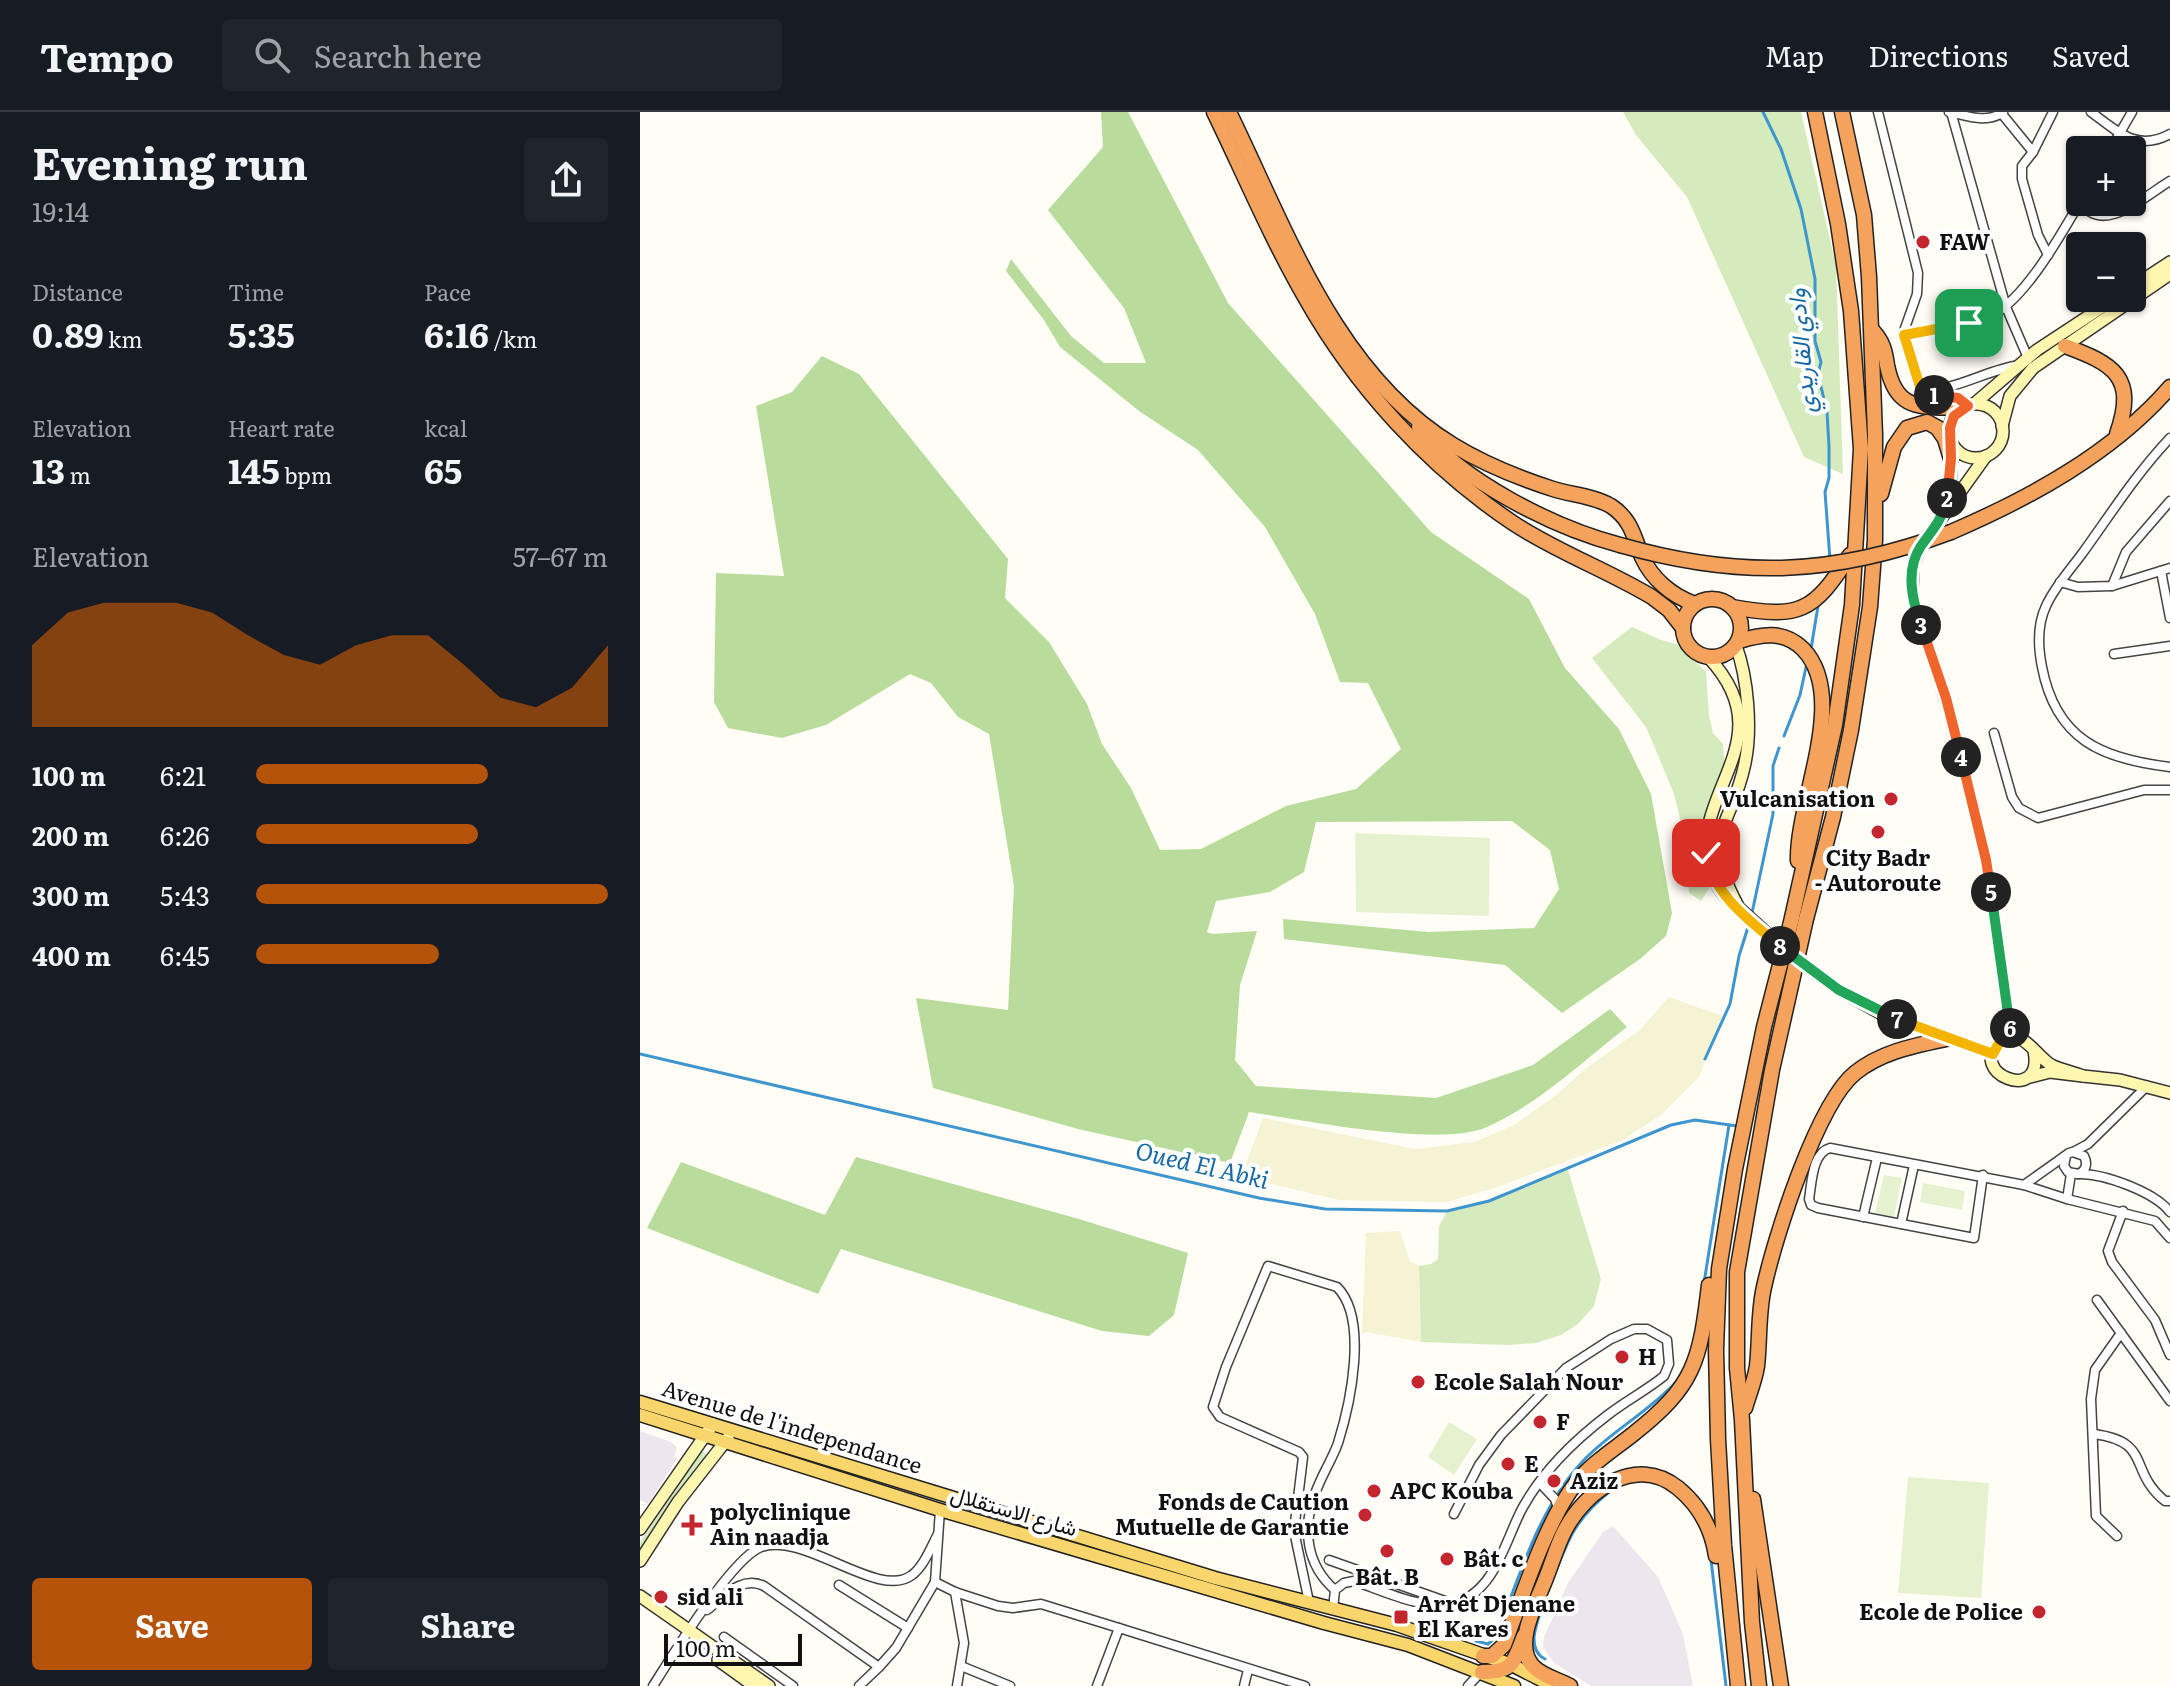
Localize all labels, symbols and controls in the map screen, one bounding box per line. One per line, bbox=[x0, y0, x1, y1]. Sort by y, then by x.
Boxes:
search box bbox=[222, 19, 782, 91]
text: Tempo bbox=[40, 27, 174, 84]
icon: search bbox=[250, 33, 294, 77]
text: Search here bbox=[314, 33, 482, 77]
text: Map bbox=[1765, 34, 1824, 76]
text: Directions bbox=[1868, 34, 2008, 76]
text: Saved bbox=[2052, 34, 2130, 76]
text: Evening run bbox=[32, 128, 308, 194]
map controls bbox=[2066, 136, 2146, 312]
button: + bbox=[2066, 136, 2146, 216]
button: share bbox=[524, 138, 608, 222]
text: 19:14 bbox=[32, 191, 89, 230]
place label: FAW bbox=[1939, 224, 1990, 257]
button: − bbox=[2066, 232, 2146, 312]
marker: FAW bbox=[1914, 233, 1932, 251]
text: Distance bbox=[32, 275, 123, 308]
text: Time bbox=[228, 275, 284, 308]
text: Pace bbox=[424, 275, 471, 308]
water label: وادي القاريدي bbox=[1777, 287, 1826, 415]
pin bbox=[1935, 289, 2003, 357]
icon: arrive bbox=[1947, 301, 1991, 345]
text: 0.89 bbox=[32, 308, 104, 358]
text: 5:35 bbox=[228, 308, 295, 358]
text: 6:16 bbox=[424, 308, 489, 358]
text: km bbox=[104, 322, 143, 355]
text: /km bbox=[489, 322, 537, 355]
pin: 1 bbox=[1914, 375, 1954, 415]
text: 1 bbox=[1929, 378, 1939, 411]
text: Elevation bbox=[32, 411, 131, 444]
text: Heart rate bbox=[228, 411, 335, 444]
text: kcal bbox=[424, 411, 467, 444]
text: 13 bbox=[32, 444, 65, 494]
text: 145 bbox=[228, 444, 280, 494]
text: 65 bbox=[424, 444, 462, 494]
text: m bbox=[65, 458, 91, 491]
text: bpm bbox=[280, 458, 332, 491]
pin: 2 bbox=[1927, 478, 1967, 518]
text: 2 bbox=[1941, 481, 1953, 514]
text: Elevation bbox=[32, 536, 150, 575]
text: 57–67 m bbox=[513, 536, 608, 575]
pin: 3 bbox=[1901, 605, 1941, 645]
text: 3 bbox=[1915, 608, 1927, 641]
pin: 4 bbox=[1941, 737, 1981, 777]
text: 4 bbox=[1954, 740, 1968, 773]
text: 100 m bbox=[32, 755, 106, 794]
text: 6:21 bbox=[160, 755, 206, 794]
place label: Vulcanisation bbox=[1720, 781, 1875, 814]
marker: Vulcanisation bbox=[1882, 790, 1900, 808]
text: 200 m bbox=[32, 815, 109, 854]
text: 6:26 bbox=[160, 815, 210, 854]
pin bbox=[1672, 819, 1740, 887]
marker: City Badr - Autoroute bbox=[1869, 823, 1887, 841]
icon: check bbox=[1684, 831, 1728, 875]
place label: City Badr - Autoroute bbox=[1815, 840, 1941, 898]
pin: 5 bbox=[1971, 872, 2011, 912]
text: 300 m bbox=[32, 875, 110, 914]
text: 5:43 bbox=[160, 875, 210, 914]
text: 5 bbox=[1985, 875, 1997, 908]
pin: 8 bbox=[1760, 926, 1800, 966]
text: 8 bbox=[1774, 929, 1786, 962]
text: 400 m bbox=[32, 935, 111, 974]
text: 6:45 bbox=[160, 935, 210, 974]
pin: 7 bbox=[1877, 999, 1917, 1039]
text: 7 bbox=[1891, 1002, 1903, 1035]
pin: 6 bbox=[1990, 1008, 2030, 1048]
text: 6 bbox=[2004, 1011, 2016, 1044]
water label: Oued El Abki bbox=[1132, 1131, 1273, 1196]
place label: H bbox=[1638, 1339, 1657, 1372]
marker: H bbox=[1613, 1348, 1631, 1366]
place label: Ecole Salah Nour bbox=[1434, 1364, 1623, 1397]
street label: Avenue de l'independance bbox=[658, 1370, 927, 1481]
marker: Ecole Salah Nour bbox=[1409, 1373, 1427, 1391]
place label: F bbox=[1556, 1404, 1570, 1437]
marker: F bbox=[1531, 1413, 1549, 1431]
place label: E bbox=[1524, 1446, 1539, 1479]
marker: E bbox=[1499, 1455, 1517, 1473]
place label: Aziz bbox=[1570, 1463, 1618, 1496]
marker: Aziz bbox=[1545, 1472, 1563, 1490]
place label: APC Kouba bbox=[1390, 1473, 1513, 1506]
street label: شارع الاستقلال bbox=[947, 1476, 1082, 1543]
marker: APC Kouba bbox=[1365, 1482, 1383, 1500]
place label: Fonds de Caution Mutuelle de Garantie bbox=[1115, 1484, 1349, 1542]
place label: polyclinique Ain naadja bbox=[710, 1494, 851, 1552]
marker: Fonds de Caution Mutuelle de Garantie bbox=[1356, 1506, 1374, 1524]
marker: polyclinique Ain naadja bbox=[681, 1514, 703, 1536]
place label: Bât. c bbox=[1463, 1541, 1524, 1574]
marker: Bât. B bbox=[1378, 1542, 1396, 1560]
marker: Bât. c bbox=[1438, 1550, 1456, 1568]
place label: Bât. B bbox=[1355, 1559, 1419, 1592]
button: Save bbox=[32, 1578, 312, 1670]
button: Share bbox=[328, 1578, 608, 1670]
place label: sid ali bbox=[677, 1579, 743, 1612]
place label: Arrêt Djenane El Kares bbox=[1417, 1586, 1575, 1644]
marker: sid ali bbox=[652, 1588, 670, 1606]
place label: Ecole de Police bbox=[1859, 1594, 2023, 1627]
marker: Ecole de Police bbox=[2030, 1603, 2048, 1621]
marker: Arrêt Djenane El Kares bbox=[1392, 1608, 1410, 1626]
scale bar bbox=[664, 1630, 802, 1666]
text: 100 m bbox=[676, 1631, 736, 1664]

